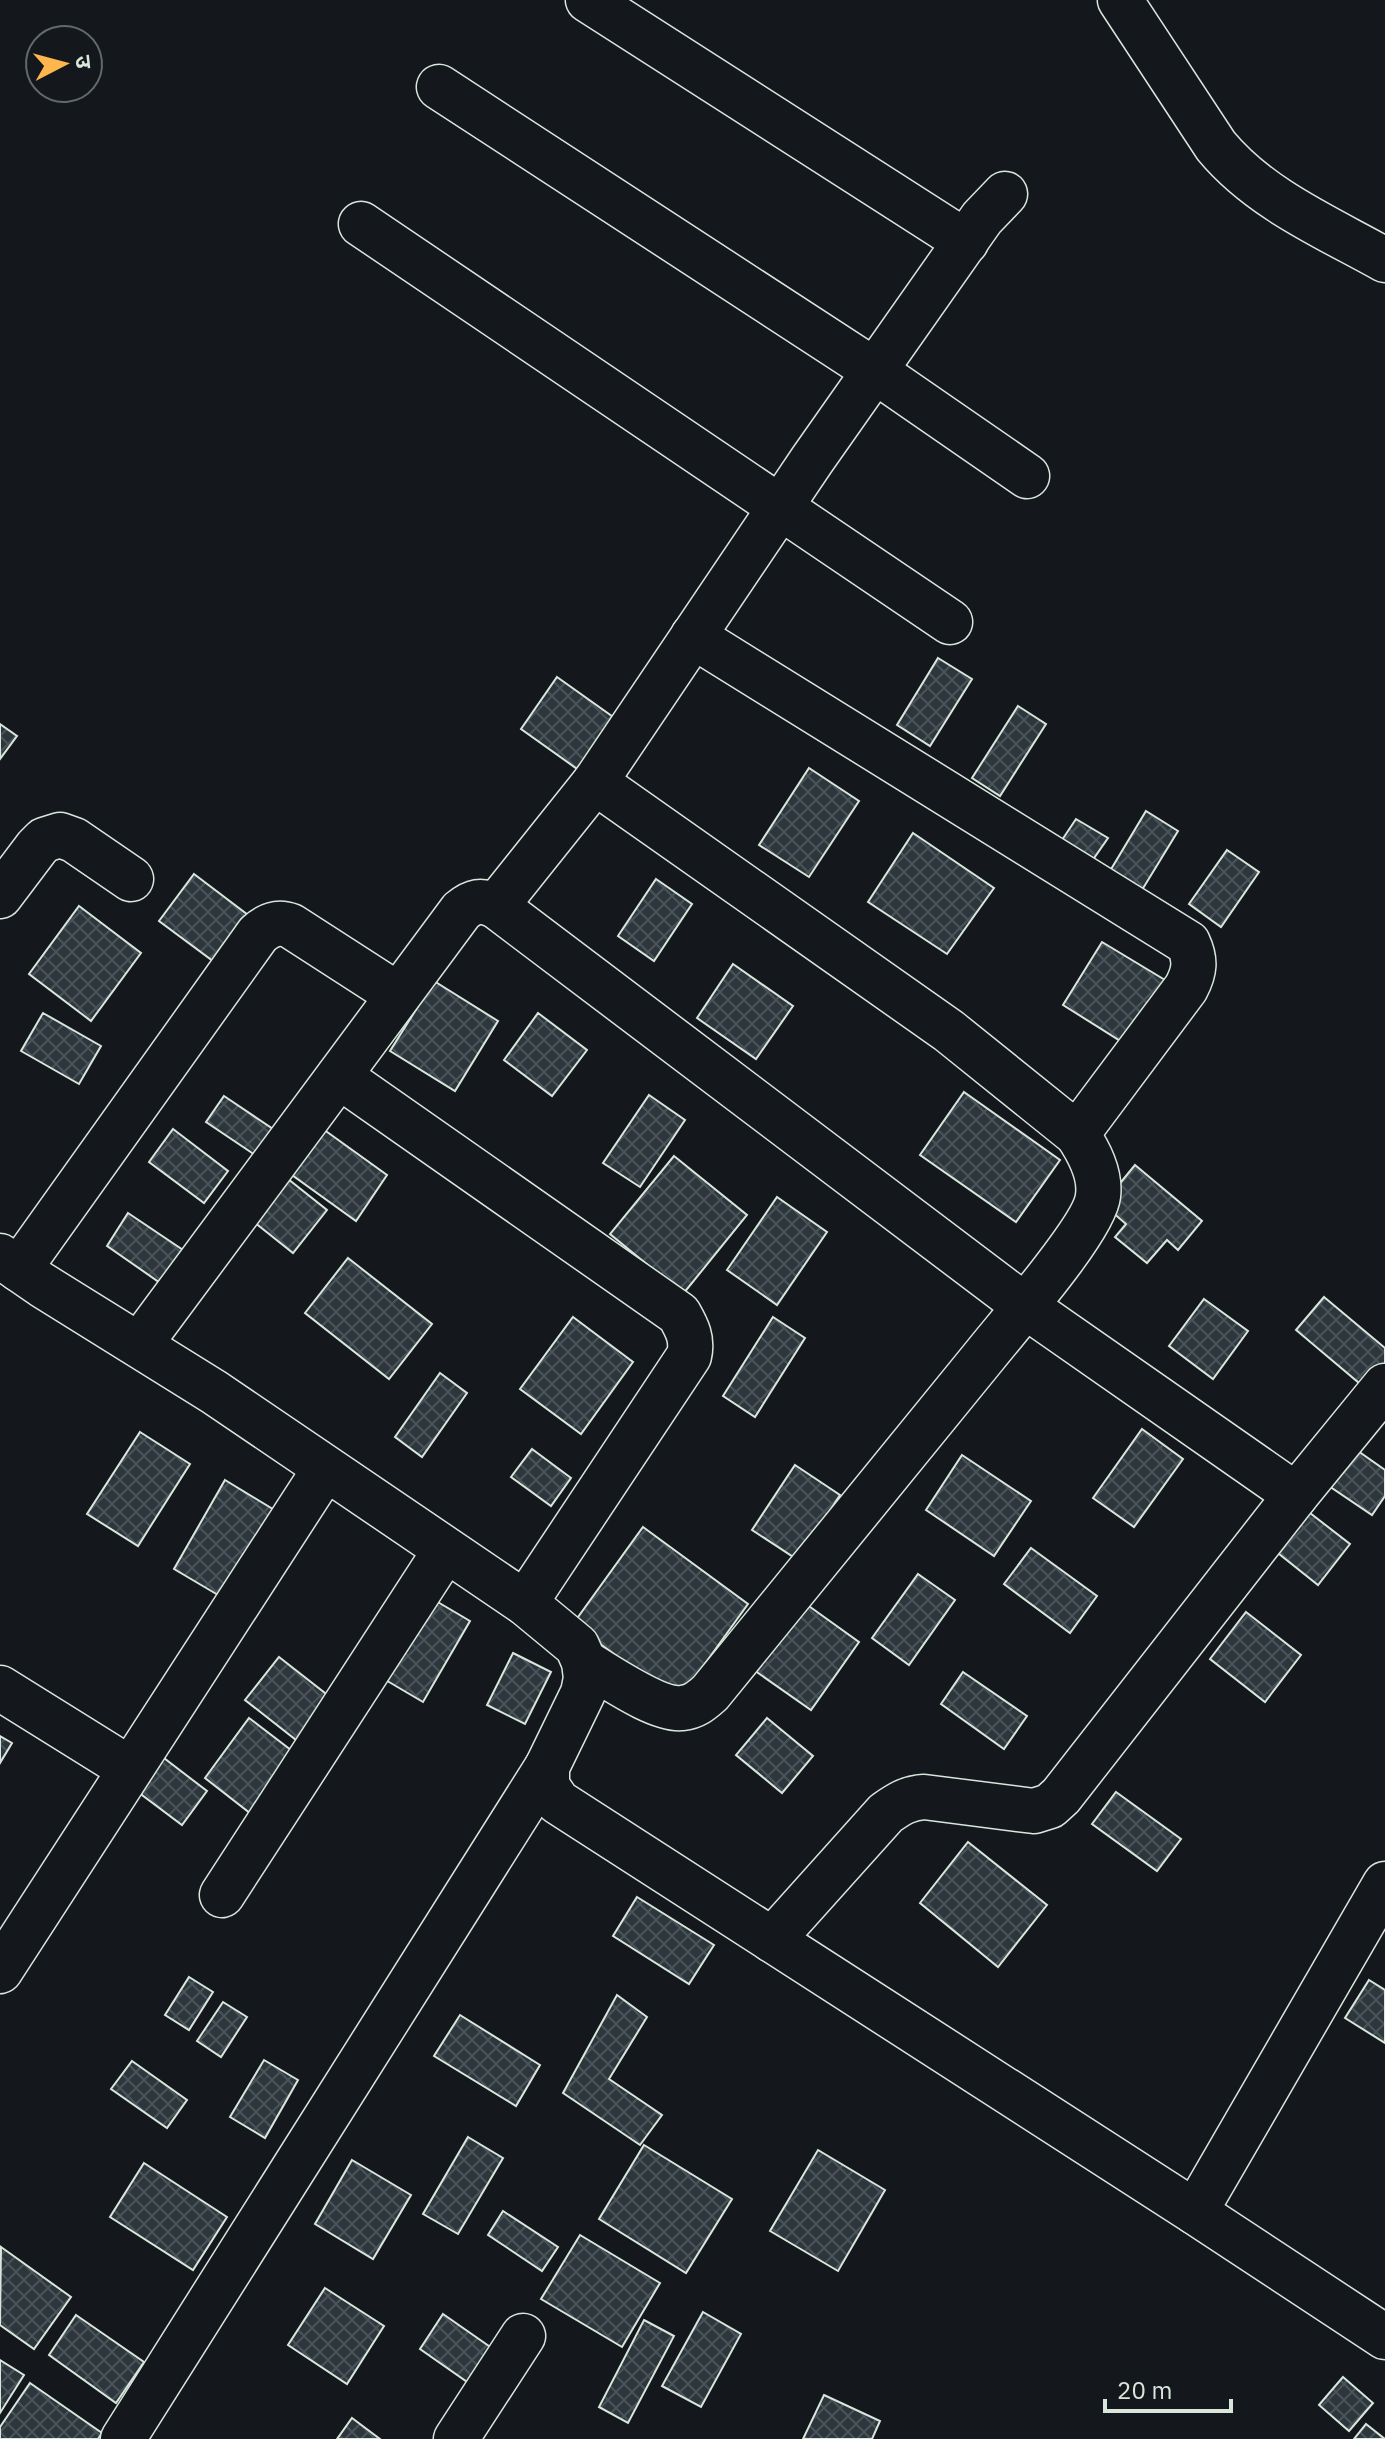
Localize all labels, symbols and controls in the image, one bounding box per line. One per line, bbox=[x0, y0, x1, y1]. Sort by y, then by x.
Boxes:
north arrow bbox=[24, 24, 104, 104]
text: उ bbox=[69, 54, 100, 71]
scale bar bbox=[1105, 2363, 1231, 2413]
text: 20 m bbox=[1117, 2374, 1172, 2406]

